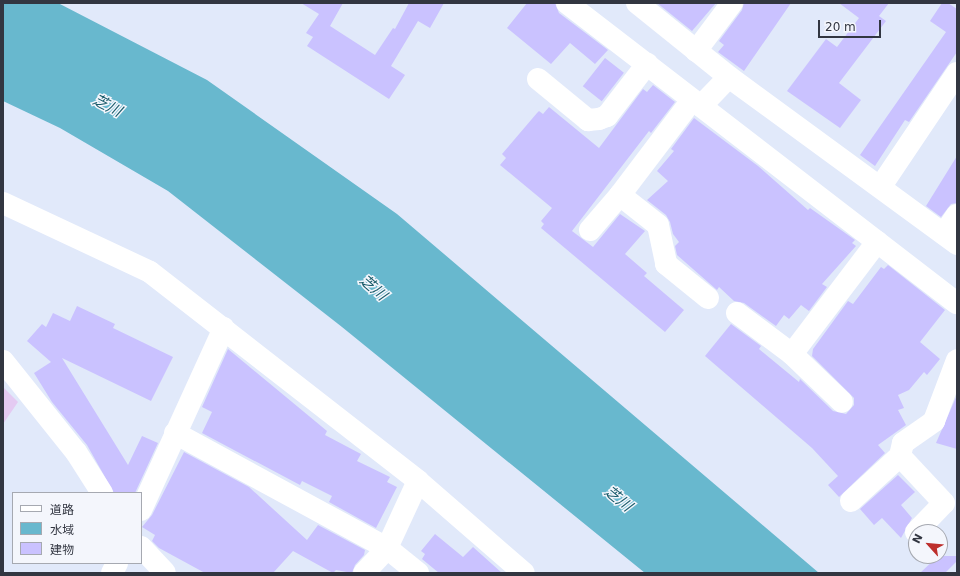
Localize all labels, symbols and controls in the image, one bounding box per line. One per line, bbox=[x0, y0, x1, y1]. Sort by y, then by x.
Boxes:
scale bar bbox=[820, 12, 883, 38]
text: 20 m bbox=[825, 20, 856, 34]
water label: 芝川 bbox=[90, 91, 124, 121]
water label: 芝川 bbox=[356, 271, 390, 305]
water label: 芝川 bbox=[601, 483, 635, 515]
legend bbox=[12, 492, 142, 564]
text: 道路 bbox=[50, 503, 74, 517]
text: 水域 bbox=[50, 523, 74, 537]
north arrow bbox=[908, 524, 948, 564]
text: N bbox=[910, 532, 926, 546]
text: 建物 bbox=[50, 543, 74, 557]

